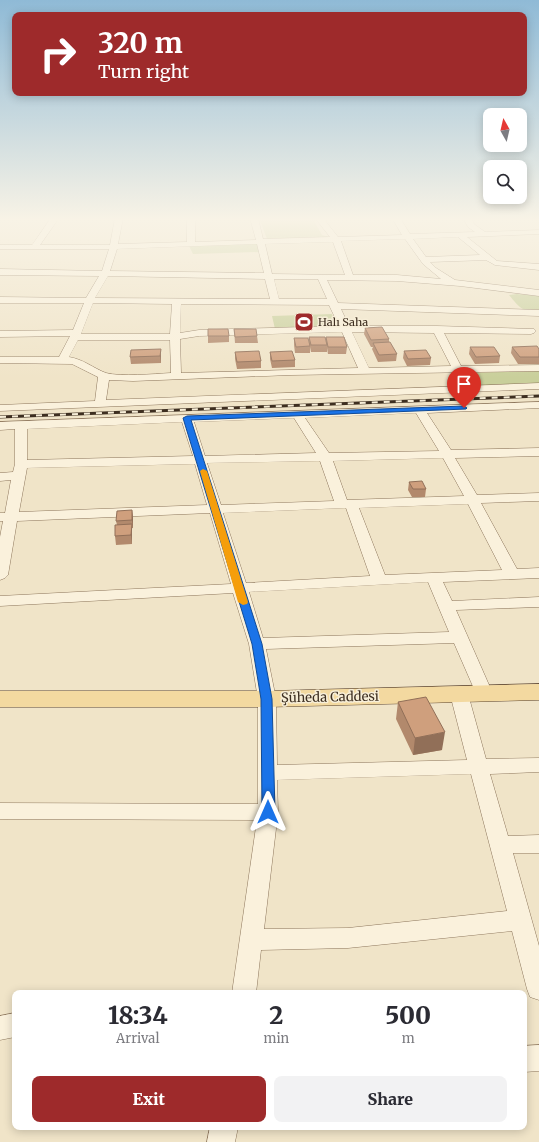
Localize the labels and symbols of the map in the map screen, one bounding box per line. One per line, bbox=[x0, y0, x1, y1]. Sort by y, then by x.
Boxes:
north arrow bbox=[483, 108, 527, 152]
sports icon: Halı Saha bbox=[293, 311, 315, 333]
place label: Halı Saha bbox=[318, 315, 368, 329]
pin bbox=[447, 367, 481, 408]
street label: Şüheda Caddesi bbox=[281, 688, 379, 706]
position arrow bbox=[247, 791, 289, 833]

